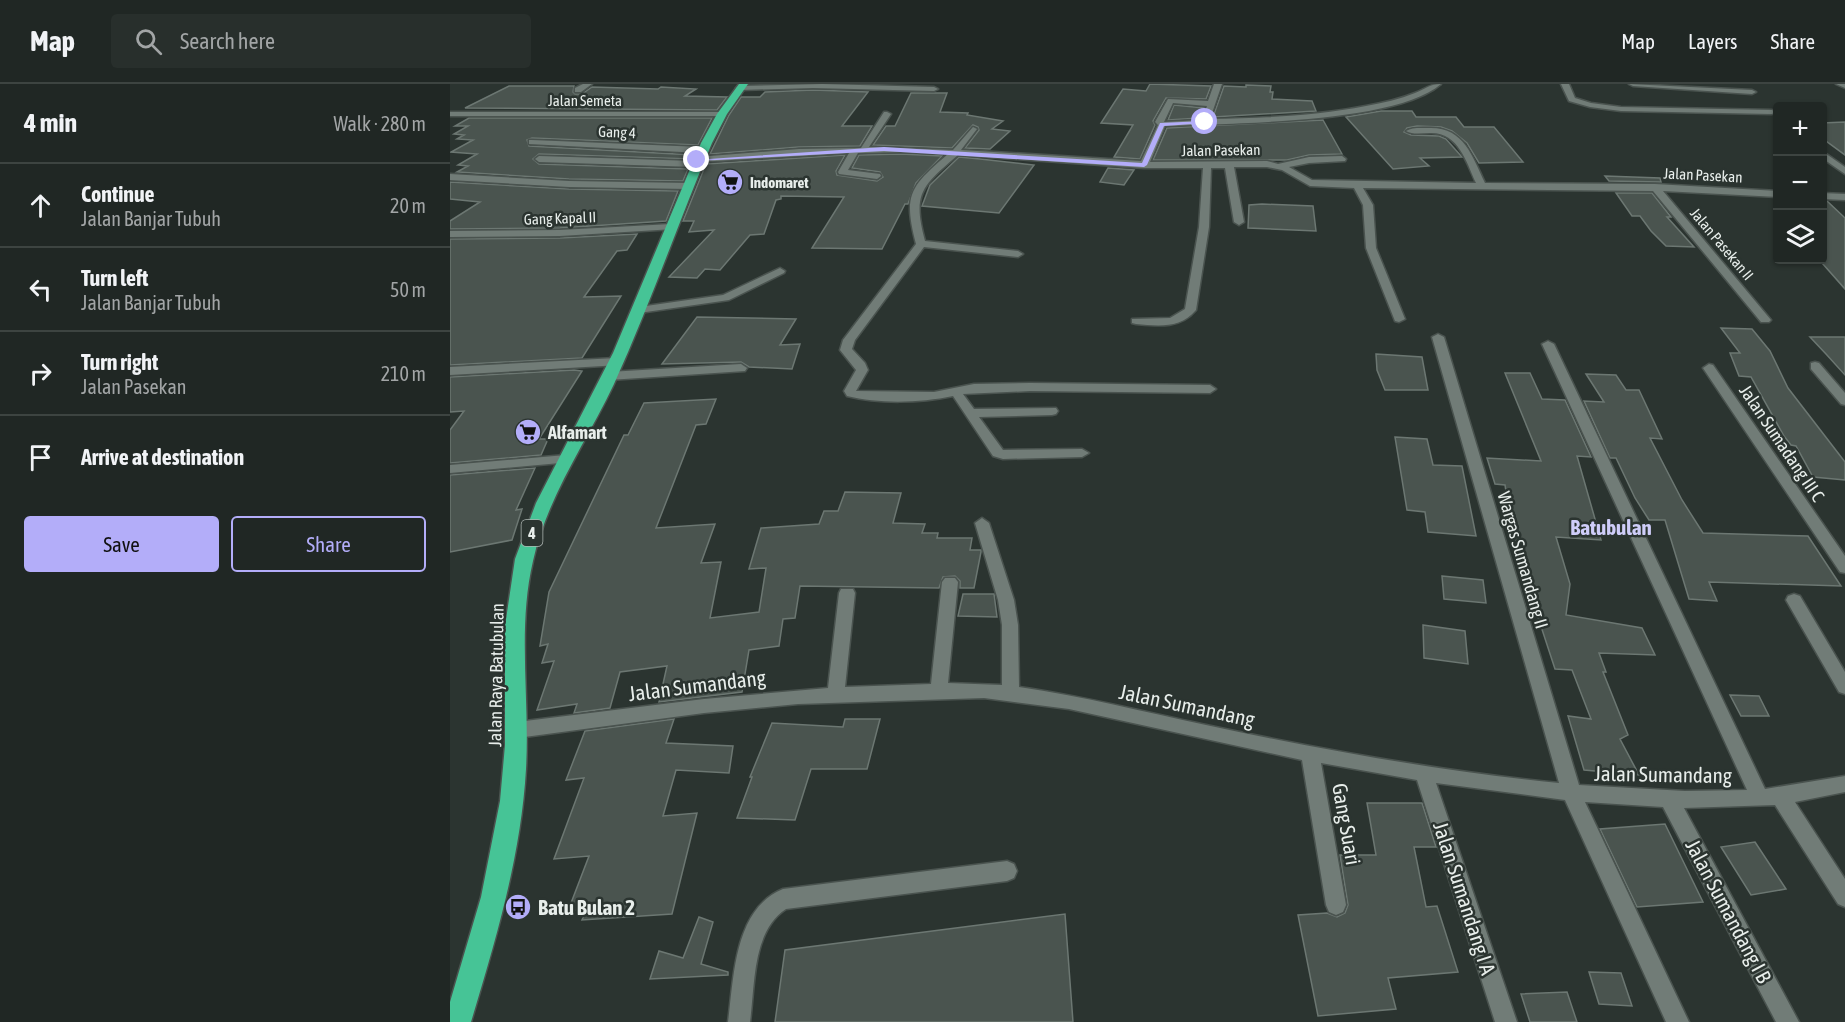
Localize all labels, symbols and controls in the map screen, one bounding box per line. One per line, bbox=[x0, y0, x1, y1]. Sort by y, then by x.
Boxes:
search box bbox=[111, 14, 531, 68]
text: Map bbox=[30, 25, 75, 57]
icon: search bbox=[132, 25, 165, 58]
text: Search here bbox=[180, 28, 275, 54]
text: Map bbox=[1621, 29, 1655, 53]
text: Layers bbox=[1688, 29, 1738, 53]
text: Share bbox=[1771, 29, 1815, 53]
street label: Jalan Semeta bbox=[548, 92, 622, 109]
map controls bbox=[1773, 102, 1827, 264]
button: + bbox=[1773, 102, 1827, 156]
text: 4 min bbox=[24, 108, 77, 138]
route start bbox=[1191, 108, 1217, 134]
text: Walk · 280 m bbox=[334, 112, 426, 135]
street label: Gang 4 bbox=[598, 123, 636, 141]
street label: Jalan Pasekan bbox=[1181, 141, 1261, 159]
route end bbox=[683, 146, 709, 172]
button: − bbox=[1773, 156, 1827, 210]
street label: Jalan Pasekan bbox=[1663, 164, 1743, 186]
supermarket icon: Indomaret bbox=[715, 167, 745, 197]
place label: Indomaret bbox=[750, 174, 809, 191]
text: Continue bbox=[81, 181, 155, 207]
icon: ahead bbox=[24, 189, 57, 222]
text: 20 m bbox=[390, 194, 426, 217]
street label: Jalan Pasekan II bbox=[1687, 205, 1757, 283]
text: Jalan Banjar Tubuh bbox=[81, 207, 221, 230]
street label: Gang Kapal II bbox=[523, 208, 597, 228]
button: layers bbox=[1773, 210, 1827, 264]
text: Turn left bbox=[81, 265, 148, 291]
icon: left bbox=[24, 273, 57, 306]
text: 50 m bbox=[390, 278, 426, 301]
text: Jalan Banjar Tubuh bbox=[81, 291, 221, 314]
text: Turn right bbox=[81, 349, 158, 375]
icon: right bbox=[24, 357, 57, 390]
text: 210 m bbox=[381, 362, 426, 385]
text: Jalan Pasekan bbox=[81, 375, 186, 398]
street label: Jalan Sumadang III C bbox=[1735, 381, 1829, 505]
supermarket icon: Alfamart bbox=[513, 417, 543, 447]
place label: Alfamart bbox=[547, 422, 607, 443]
icon: arrive bbox=[24, 441, 57, 474]
text: Arrive at destination bbox=[81, 444, 244, 470]
street label: Wargas Sumandang II bbox=[1493, 489, 1553, 631]
district label: Batubulan bbox=[1570, 515, 1652, 539]
button: Save bbox=[24, 516, 219, 572]
button: Share bbox=[231, 516, 426, 572]
road number: 4 bbox=[522, 520, 542, 546]
street label: Jalan Raya Batubulan bbox=[484, 603, 508, 747]
street label: Jalan Sumandang bbox=[627, 665, 767, 705]
street label: Jalan Sumandang bbox=[1117, 679, 1257, 731]
street label: Jalan Sumandang bbox=[1594, 761, 1732, 787]
street label: Gang Suari bbox=[1328, 781, 1366, 867]
street label: Jalan Sumandang I A bbox=[1429, 819, 1501, 978]
street label: Jalan Sumandang I B bbox=[1681, 835, 1777, 987]
bus stop icon: Batu Bulan 2 bbox=[503, 892, 533, 922]
place label: Batu Bulan 2 bbox=[538, 895, 635, 919]

